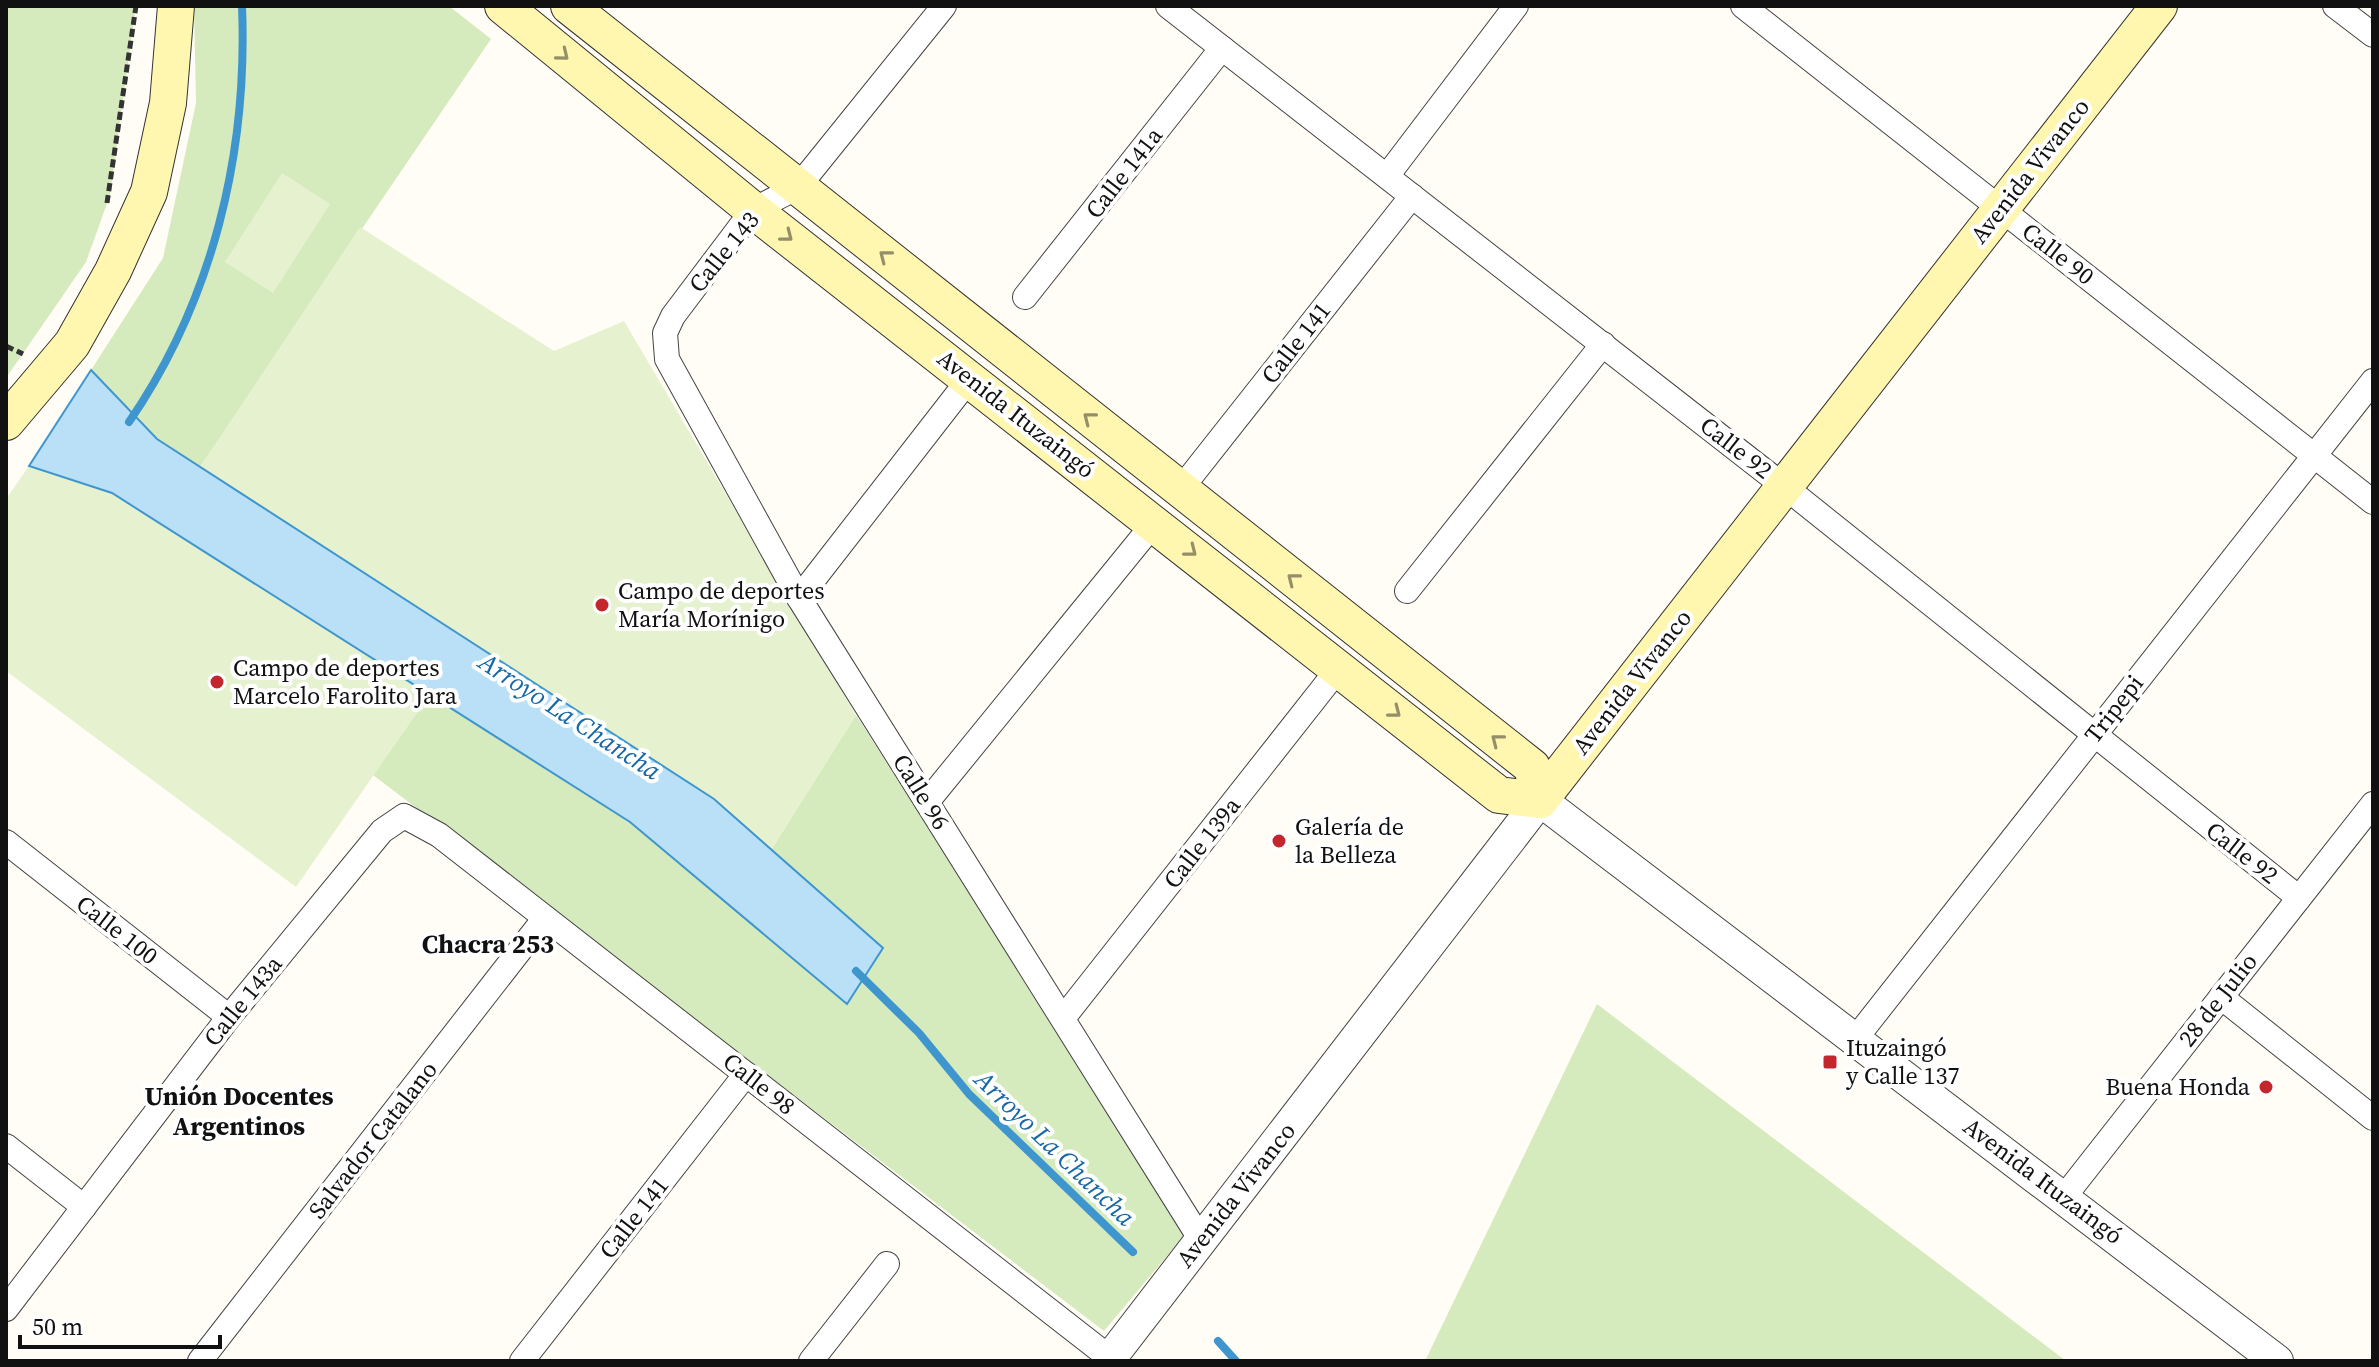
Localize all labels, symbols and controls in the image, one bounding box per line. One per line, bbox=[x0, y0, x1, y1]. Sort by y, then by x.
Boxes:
one-way arrow bbox=[554, 45, 568, 60]
street label: Avenida Vivanco bbox=[1962, 91, 2097, 250]
street label: Calle 141a bbox=[1077, 119, 1170, 225]
street label: Calle 143 bbox=[681, 204, 766, 299]
street label: Calle 90 bbox=[2015, 215, 2101, 292]
one-way arrow bbox=[778, 227, 793, 241]
one-way arrow bbox=[879, 252, 894, 266]
street label: Calle 141 bbox=[1253, 295, 1338, 390]
street label: Avenida Ituzaingó bbox=[931, 342, 1102, 486]
street label: Calle 92 bbox=[1693, 409, 1779, 486]
one-way arrow bbox=[1083, 413, 1098, 427]
one-way arrow bbox=[1182, 541, 1196, 556]
place label: Campo de deportes María Morínigo bbox=[618, 574, 825, 635]
one-way arrow bbox=[1288, 574, 1302, 589]
marker: Campo de deportes María Morínigo bbox=[593, 596, 611, 614]
street label: Avenida Vivanco bbox=[1564, 602, 1699, 761]
water label: Arroyo La Chancha bbox=[470, 642, 668, 789]
place label: Campo de deportes Marcelo Farolito Jara bbox=[233, 651, 458, 712]
street label: Tripepi bbox=[2077, 668, 2151, 750]
marker: Campo de deportes Marcelo Farolito Jara bbox=[208, 673, 226, 691]
one-way arrow bbox=[1386, 703, 1401, 717]
one-way arrow bbox=[1492, 735, 1506, 750]
street label: Calle 96 bbox=[885, 748, 958, 836]
street label: Calle 139a bbox=[1155, 789, 1248, 895]
place label: Galería de la Belleza bbox=[1295, 810, 1404, 871]
street label: Calle 92 bbox=[2199, 814, 2285, 891]
marker: Galería de la Belleza bbox=[1270, 832, 1288, 850]
street label: Calle 100 bbox=[70, 887, 165, 972]
district label: Chacra 253 bbox=[422, 926, 554, 962]
street label: 28 de Julio bbox=[2171, 946, 2265, 1053]
street label: Calle 143a bbox=[196, 948, 290, 1053]
place label: Ituzaingó y Calle 137 bbox=[1846, 1031, 1959, 1092]
street label: Calle 98 bbox=[716, 1045, 802, 1122]
marker: Ituzaingó y Calle 137 bbox=[1821, 1053, 1839, 1071]
street label: Salvador Catalano bbox=[301, 1054, 445, 1225]
water label: Arroyo La Chancha bbox=[965, 1061, 1144, 1234]
place label: Buena Honda bbox=[2105, 1070, 2251, 1103]
district label: Unión Docentes Argentinos bbox=[144, 1078, 334, 1144]
marker: Buena Honda bbox=[2257, 1078, 2275, 1096]
street label: Avenida Ituzaingó bbox=[1957, 1110, 2130, 1252]
street label: Avenida Vivanco bbox=[1168, 1115, 1303, 1274]
street label: Calle 141 bbox=[591, 1170, 676, 1265]
scale bar bbox=[20, 1299, 220, 1349]
text: 50 m bbox=[32, 1310, 83, 1343]

